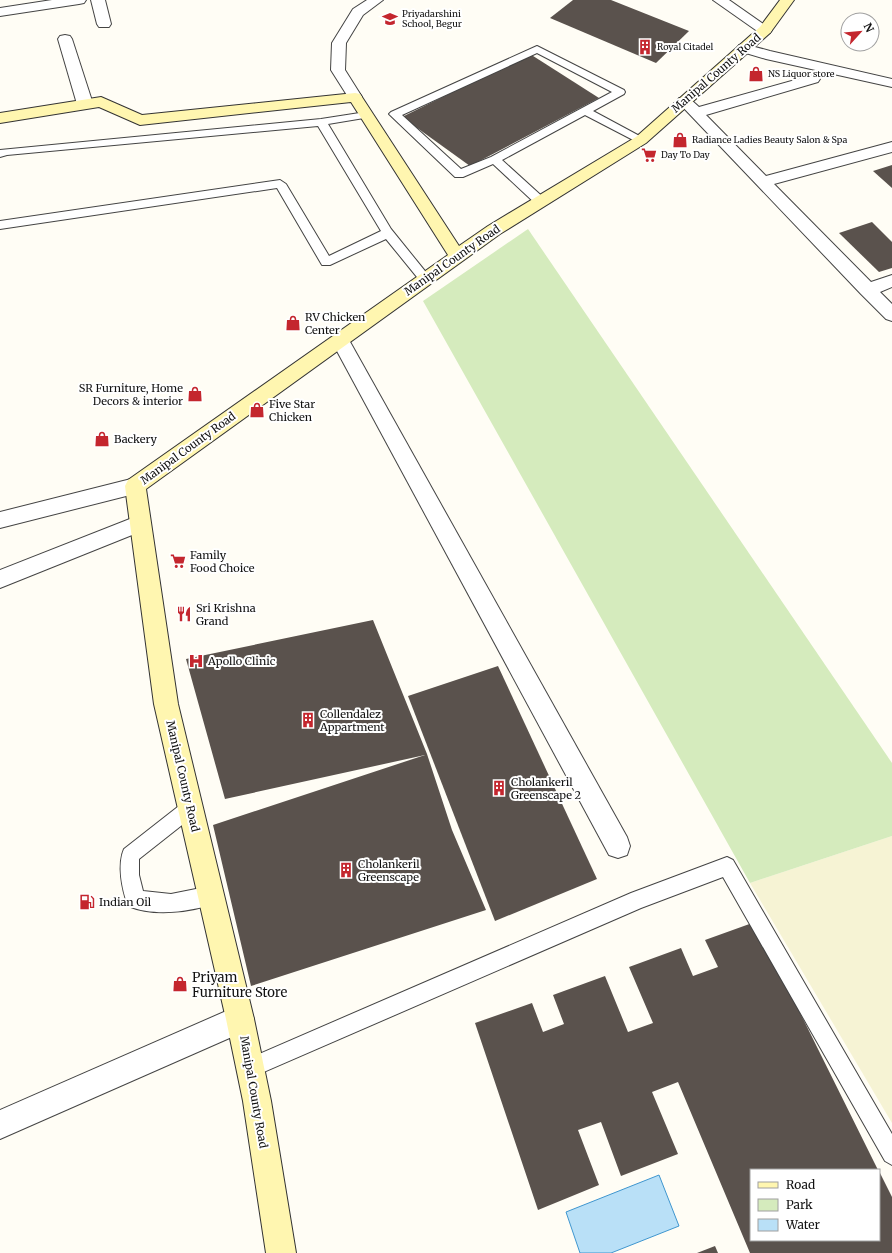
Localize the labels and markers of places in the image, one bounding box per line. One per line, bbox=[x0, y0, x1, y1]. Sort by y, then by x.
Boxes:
place label: Priyadarshini School, Begur bbox=[402, 8, 462, 30]
school or university icon: Priyadarshini School, Begur bbox=[381, 10, 399, 28]
building icon: Royal Citadel bbox=[636, 38, 654, 56]
place label: Royal Citadel bbox=[657, 41, 714, 52]
shop icon: NS Liquor store bbox=[747, 65, 765, 83]
place label: NS Liquor store bbox=[768, 68, 835, 79]
shop icon: Radiance Ladies Beauty Salon & Spa bbox=[671, 131, 689, 149]
place label: Radiance Ladies Beauty Salon & Spa bbox=[692, 134, 847, 145]
supermarket icon: Day To Day bbox=[640, 146, 658, 164]
place label: Day To Day bbox=[661, 149, 711, 160]
place label: RV Chicken Center bbox=[305, 310, 366, 337]
shop icon: RV Chicken Center bbox=[284, 314, 302, 332]
place label: SR Furniture, Home Decors & interior bbox=[79, 381, 183, 408]
shop icon: SR Furniture, Home Decors & interior bbox=[186, 385, 204, 403]
place label: Five Star Chicken bbox=[269, 397, 315, 424]
shop icon: Five Star Chicken bbox=[248, 401, 266, 419]
shop icon: Backery bbox=[93, 430, 111, 448]
place label: Backery bbox=[114, 432, 158, 446]
place label: Family Food Choice bbox=[190, 548, 255, 575]
supermarket icon: Family Food Choice bbox=[169, 552, 187, 570]
place label: Sri Krishna Grand bbox=[196, 601, 256, 628]
restaurant icon: Sri Krishna Grand bbox=[175, 605, 193, 623]
hospital icon: Apollo Clinic bbox=[187, 652, 205, 670]
place label: Apollo Clinic bbox=[207, 654, 276, 668]
place label: Collendalez Appartment bbox=[319, 707, 385, 734]
building icon: Collendalez Appartment bbox=[299, 711, 317, 729]
place label: Cholankeril Greenscape 2 bbox=[511, 775, 581, 802]
building icon: Cholankeril Greenscape 2 bbox=[490, 779, 508, 797]
place label: Cholankeril Greenscape bbox=[358, 857, 420, 884]
building icon: Cholankeril Greenscape bbox=[337, 861, 355, 879]
fuel station icon: Indian Oil bbox=[78, 893, 96, 911]
place label: Indian Oil bbox=[99, 895, 152, 909]
place label: Priyam Furniture Store bbox=[192, 969, 287, 1001]
shop icon: Priyam Furniture Store bbox=[171, 975, 189, 993]

